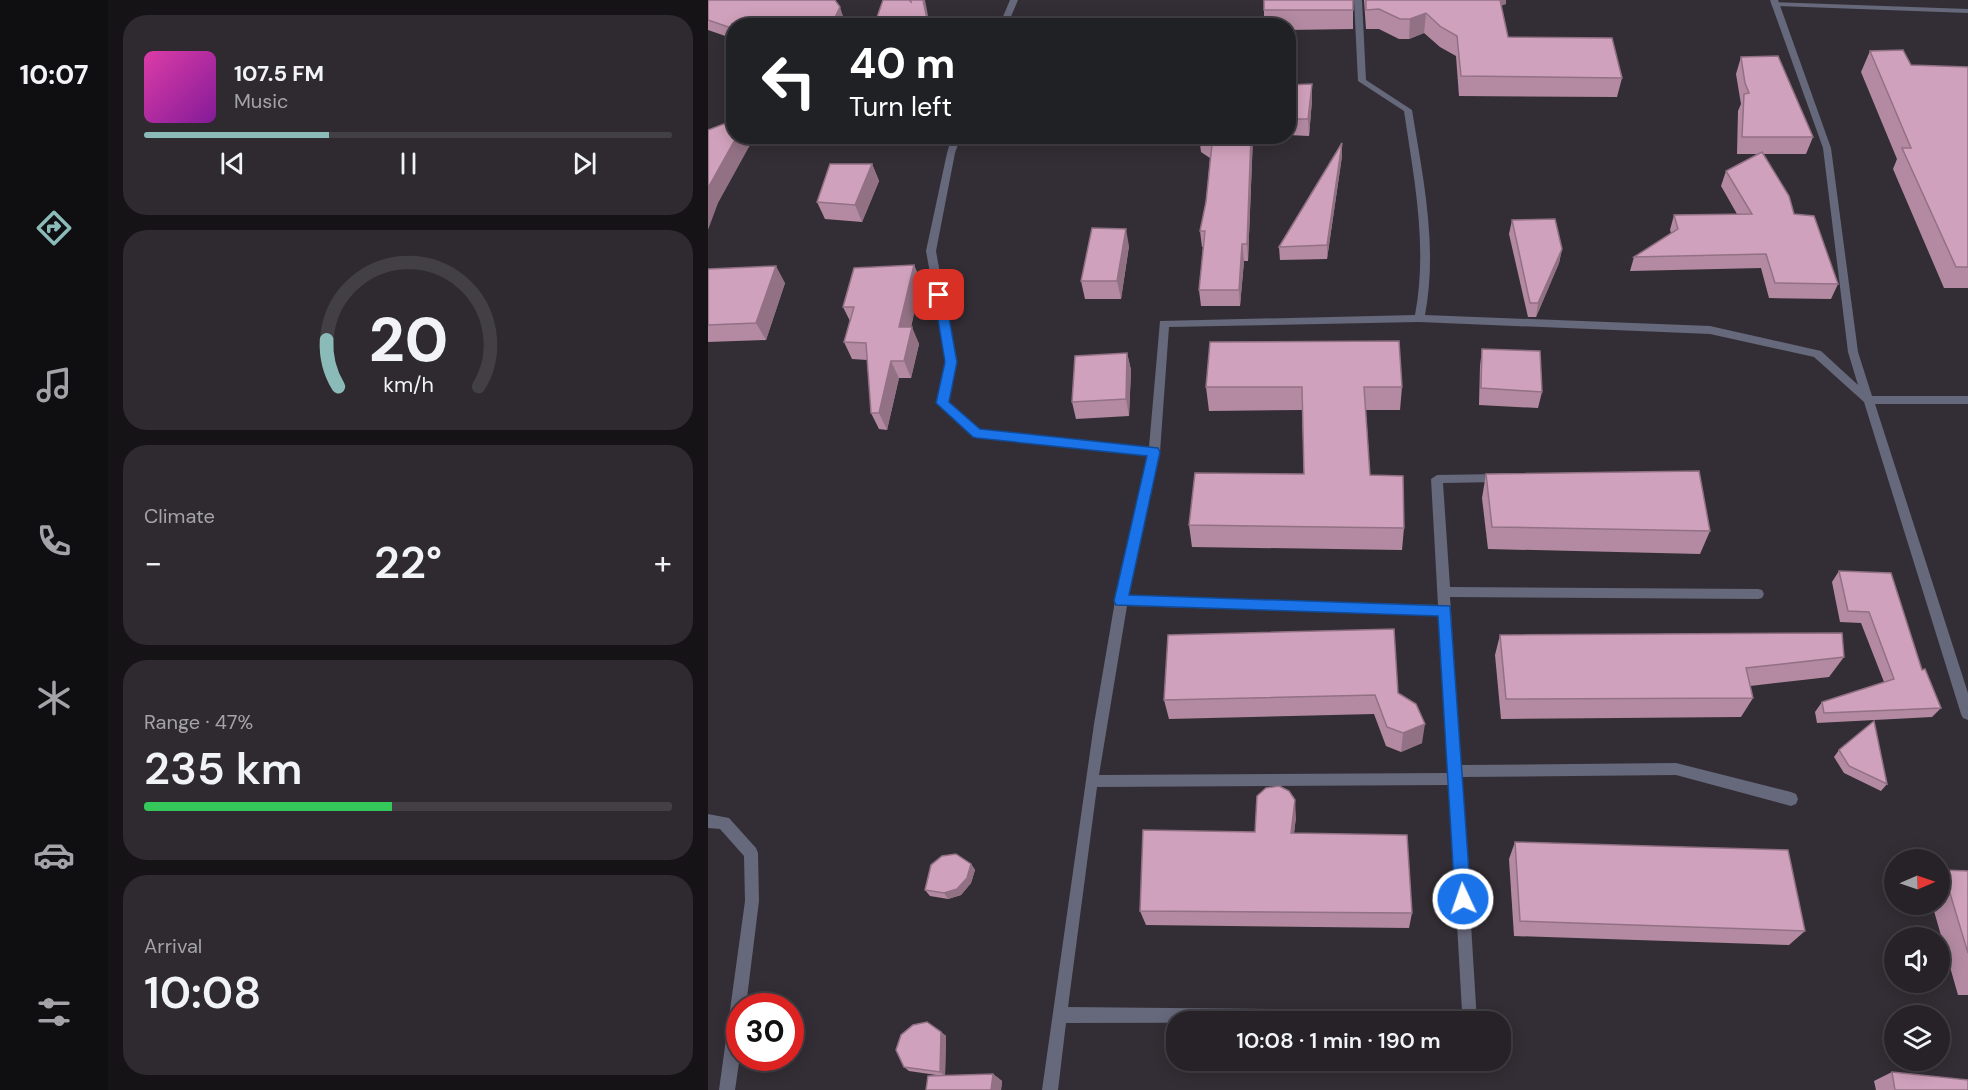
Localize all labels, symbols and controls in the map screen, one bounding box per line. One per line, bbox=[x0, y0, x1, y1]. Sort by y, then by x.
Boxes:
text: 40 m bbox=[849, 36, 955, 91]
icon: left bbox=[750, 42, 828, 120]
text: 10:07 bbox=[19, 57, 89, 92]
text: 107.5 FM bbox=[234, 59, 324, 88]
text: Music bbox=[234, 88, 289, 114]
text: Turn left bbox=[849, 89, 952, 124]
icon: previous bbox=[216, 147, 249, 180]
icon: pause bbox=[392, 147, 425, 180]
icon: next bbox=[568, 147, 601, 180]
icon: directions bbox=[33, 207, 75, 249]
pin bbox=[913, 269, 964, 320]
icon: arrive bbox=[922, 278, 955, 311]
text: 20 bbox=[368, 299, 448, 380]
icon: music bbox=[33, 364, 75, 406]
text: km/h bbox=[383, 371, 433, 399]
text: Climate bbox=[144, 503, 215, 529]
icon: phone bbox=[33, 520, 75, 562]
text: 22° bbox=[374, 533, 442, 592]
text: − bbox=[144, 541, 162, 584]
text: + bbox=[654, 541, 672, 584]
icon: climate bbox=[33, 677, 75, 719]
text: Range · 47% bbox=[144, 709, 253, 735]
text: 235 km bbox=[144, 739, 302, 798]
icon: car bbox=[33, 834, 75, 876]
north arrow bbox=[1884, 849, 1950, 915]
map controls bbox=[1884, 849, 1950, 1071]
position arrow bbox=[1431, 867, 1495, 931]
button: sound bbox=[1884, 927, 1950, 993]
text: Arrival bbox=[144, 933, 202, 959]
text: 10:08 bbox=[144, 963, 261, 1022]
icon: filters bbox=[33, 991, 75, 1033]
speed limit sign: 30 bbox=[726, 993, 804, 1071]
button: layers bbox=[1884, 1005, 1950, 1071]
text: 10:08 · 1 min · 190 m bbox=[1236, 1026, 1441, 1055]

